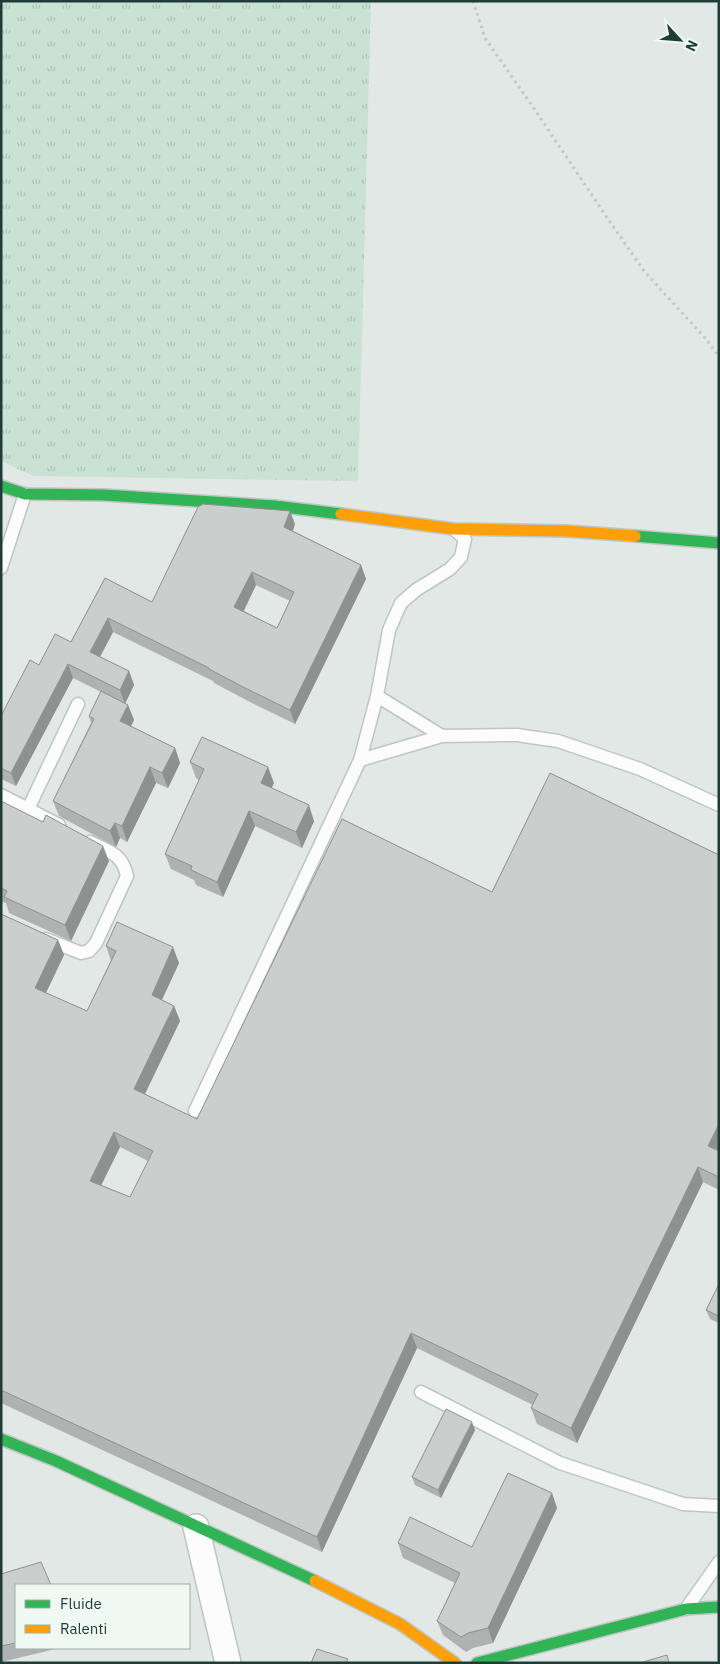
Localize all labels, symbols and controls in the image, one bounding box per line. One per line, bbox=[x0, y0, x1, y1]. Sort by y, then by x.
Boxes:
north arrow bbox=[655, 15, 705, 65]
text: N bbox=[681, 37, 702, 54]
legend bbox=[15, 1584, 190, 1649]
text: Fluide bbox=[60, 1594, 102, 1613]
text: Ralenti bbox=[60, 1619, 107, 1638]

